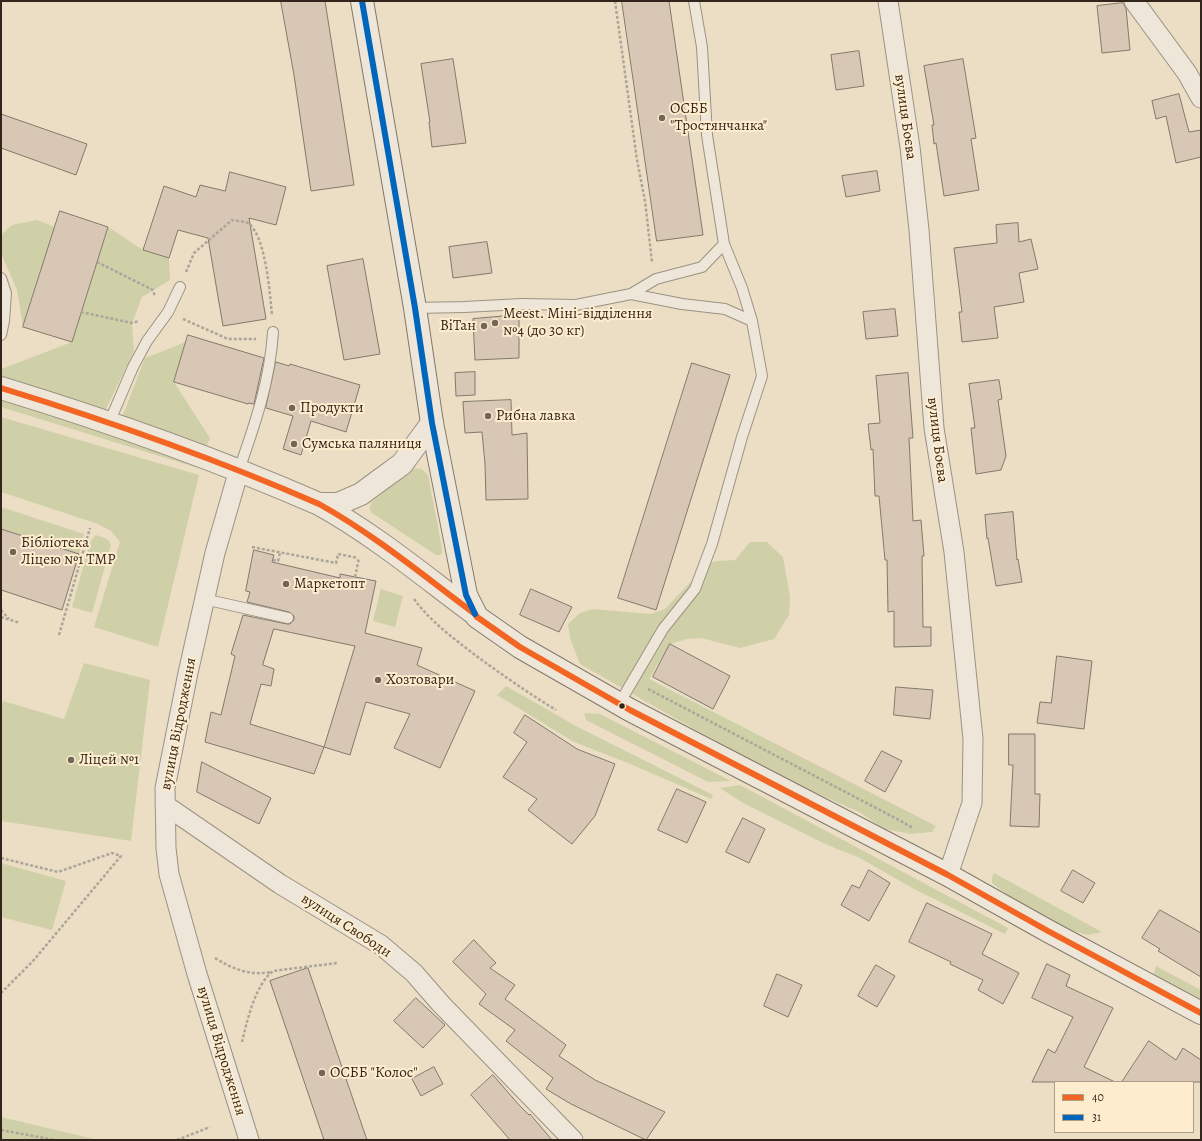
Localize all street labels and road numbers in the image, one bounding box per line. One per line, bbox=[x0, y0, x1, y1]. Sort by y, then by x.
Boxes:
street label: вулиця Боєва bbox=[890, 73, 920, 161]
street label: вулиця Боєва bbox=[923, 396, 951, 484]
street label: вулиця Відродження bbox=[157, 656, 201, 792]
street label: вулиця Свободи bbox=[297, 890, 395, 962]
street label: вулиця Відродження bbox=[193, 984, 249, 1118]

